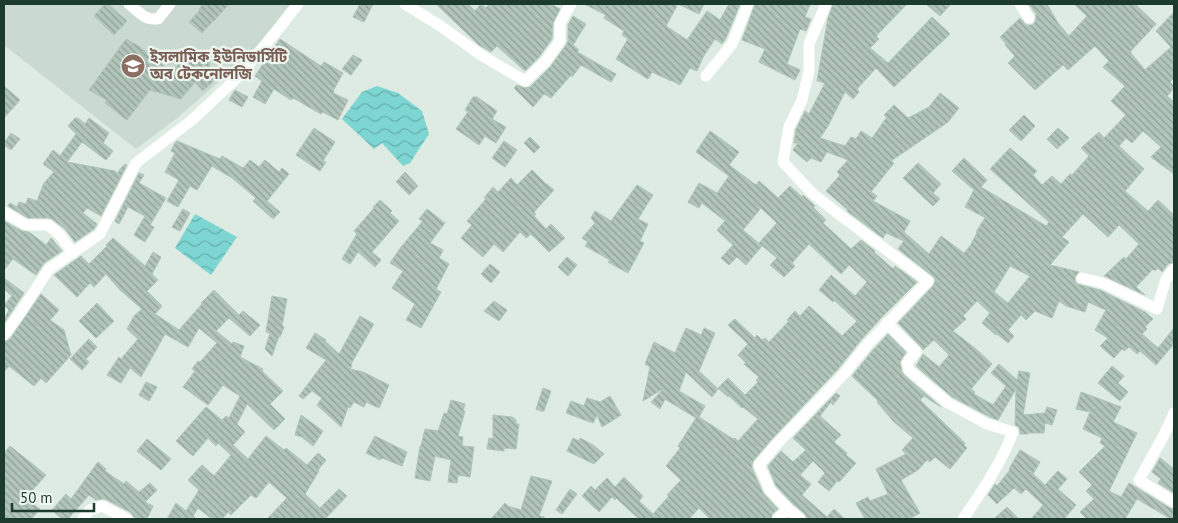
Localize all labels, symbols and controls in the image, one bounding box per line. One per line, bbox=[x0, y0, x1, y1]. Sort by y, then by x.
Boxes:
place label: ইসলামিক ইউনিভার্সিটি অব টেকনোলজি bbox=[149, 47, 288, 83]
school or university icon: ইসলামিক ইউনিভার্সিটি অব টেকনোলজি bbox=[120, 53, 146, 79]
scale bar bbox=[12, 480, 95, 512]
text: 50 m bbox=[20, 488, 53, 507]

